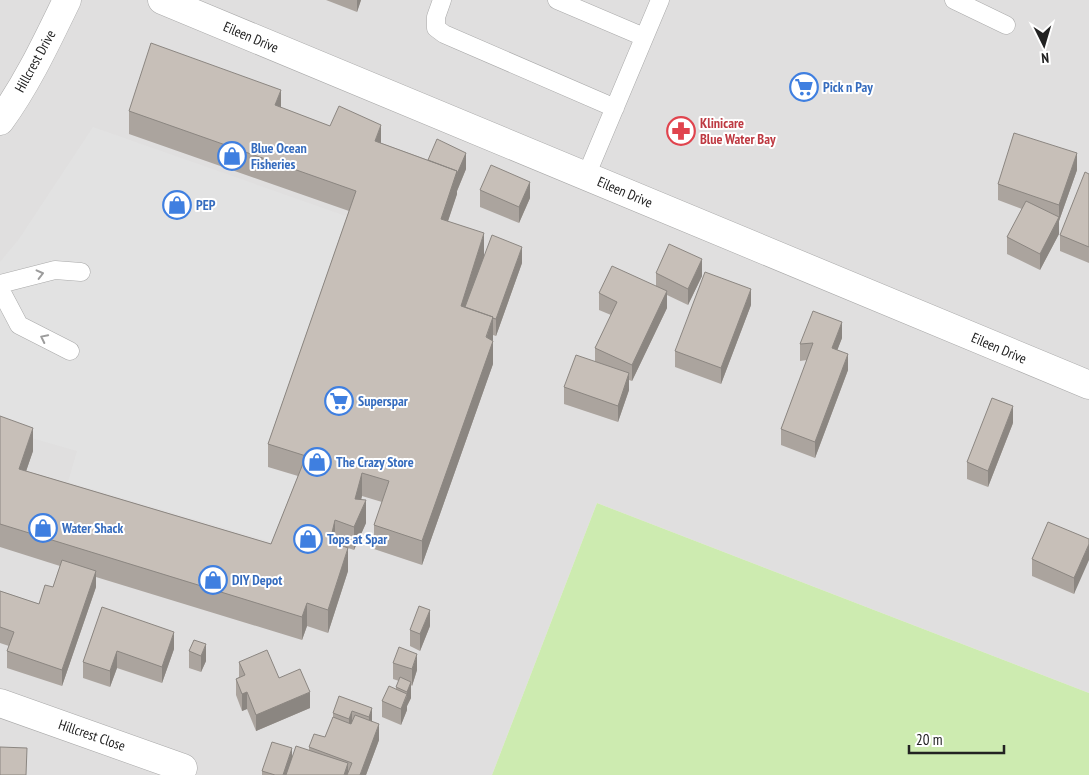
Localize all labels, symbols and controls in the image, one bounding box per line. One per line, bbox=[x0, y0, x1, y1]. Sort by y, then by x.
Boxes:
street label: Eileen Drive bbox=[221, 17, 282, 57]
north arrow bbox=[1019, 20, 1069, 70]
street label: Hillcrest Drive bbox=[10, 26, 60, 95]
text: N bbox=[1041, 49, 1050, 67]
supermarket icon: Pick n Pay bbox=[789, 72, 819, 102]
place label: Pick n Pay bbox=[823, 78, 873, 96]
place label: Klinicare Blue Water Bay bbox=[700, 114, 776, 148]
pharmacy icon: Klinicare Blue Water Bay bbox=[666, 116, 696, 146]
place label: Blue Ocean Fisheries bbox=[251, 139, 307, 173]
shop icon: Blue Ocean Fisheries bbox=[217, 141, 247, 171]
street label: Eileen Drive bbox=[595, 172, 656, 212]
shop icon: PEP bbox=[162, 190, 192, 220]
place label: PEP bbox=[196, 196, 216, 214]
one-way arrow bbox=[35, 269, 44, 280]
street label: Eileen Drive bbox=[969, 328, 1030, 368]
one-way arrow bbox=[41, 334, 50, 344]
supermarket icon: Superspar bbox=[324, 386, 354, 416]
place label: Superspar bbox=[358, 392, 409, 410]
shop icon: The Crazy Store bbox=[302, 447, 332, 477]
place label: The Crazy Store bbox=[336, 453, 414, 471]
shop icon: Water Shack bbox=[28, 513, 58, 543]
place label: Water Shack bbox=[61, 519, 123, 537]
shop icon: Tops at Spar bbox=[293, 524, 323, 554]
place label: Tops at Spar bbox=[327, 530, 388, 548]
shop icon: DIY Depot bbox=[198, 565, 228, 595]
place label: DIY Depot bbox=[232, 571, 282, 589]
street label: Hillcrest Close bbox=[56, 715, 128, 755]
scale bar bbox=[909, 722, 1004, 754]
text: 20 m bbox=[916, 730, 942, 749]

